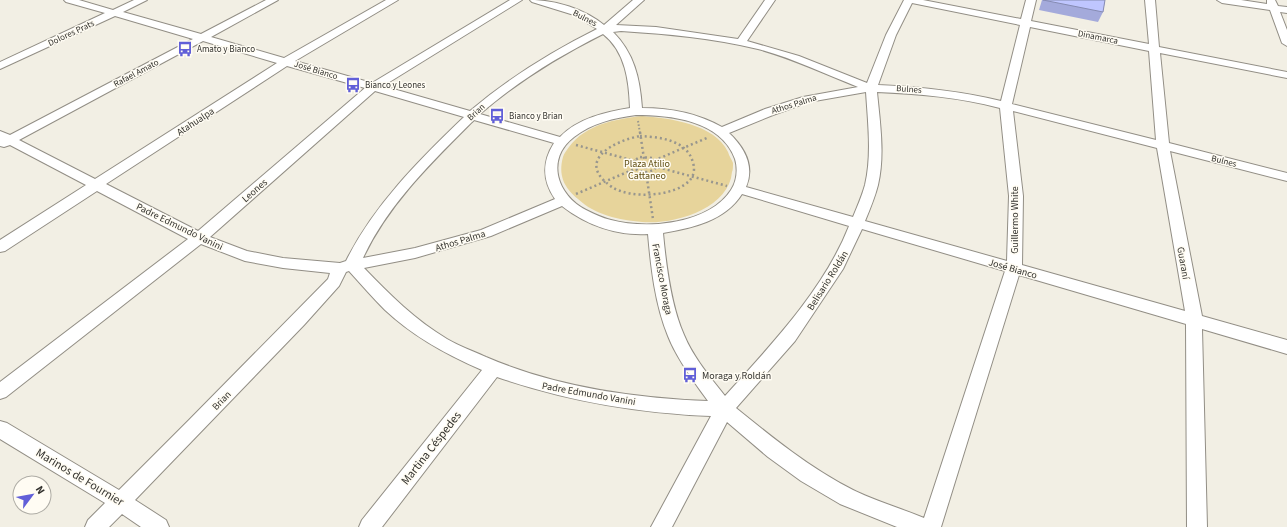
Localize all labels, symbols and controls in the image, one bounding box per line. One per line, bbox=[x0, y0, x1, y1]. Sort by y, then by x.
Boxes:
street label: Bulnes bbox=[570, 7, 599, 30]
street label: Dolores Prats bbox=[46, 17, 97, 50]
street label: Dinamarca bbox=[1077, 27, 1119, 48]
bus stop icon: Amato y Bianco bbox=[176, 40, 194, 58]
place label: Amato y Bianco bbox=[197, 43, 255, 56]
street label: Rafael Amato bbox=[111, 56, 161, 91]
street label: José Bianco bbox=[292, 58, 339, 83]
bus stop icon: Bianco y Leones bbox=[344, 76, 362, 94]
place label: Bianco y Leones bbox=[365, 79, 426, 92]
street label: Bulnes bbox=[896, 82, 922, 97]
street label: Athos Palma bbox=[770, 91, 818, 118]
street label: Brian bbox=[465, 101, 488, 124]
street label: Atahualpa bbox=[174, 104, 217, 139]
bus stop icon: Bianco y Brian bbox=[488, 107, 506, 125]
place label: Bianco y Brian bbox=[509, 110, 563, 123]
street label: Bulnes bbox=[1210, 152, 1238, 171]
park label: Plaza Atilio Cattaneo bbox=[624, 157, 670, 183]
street label: Leones bbox=[239, 176, 270, 206]
street label: Guillermo White bbox=[1008, 186, 1022, 254]
street label: Padre Edmundo Vanini bbox=[134, 200, 225, 254]
street label: Athos Palma bbox=[433, 227, 487, 255]
street label: Francisco Moraga bbox=[648, 242, 676, 316]
street label: Guaraní bbox=[1173, 246, 1193, 281]
street label: Belisario Roldán bbox=[804, 248, 852, 313]
street label: José Bianco bbox=[987, 255, 1039, 283]
bus stop icon: Moraga y Roldán bbox=[681, 366, 699, 384]
place label: Moraga y Roldán bbox=[702, 369, 771, 383]
street label: Padre Edmundo Vanini bbox=[541, 379, 637, 409]
street label: Brian bbox=[209, 388, 235, 414]
street label: Martina Céspedes bbox=[397, 408, 466, 489]
street label: Marinos de Fournier bbox=[33, 444, 128, 511]
north arrow bbox=[12, 475, 52, 515]
text: N bbox=[32, 483, 48, 497]

